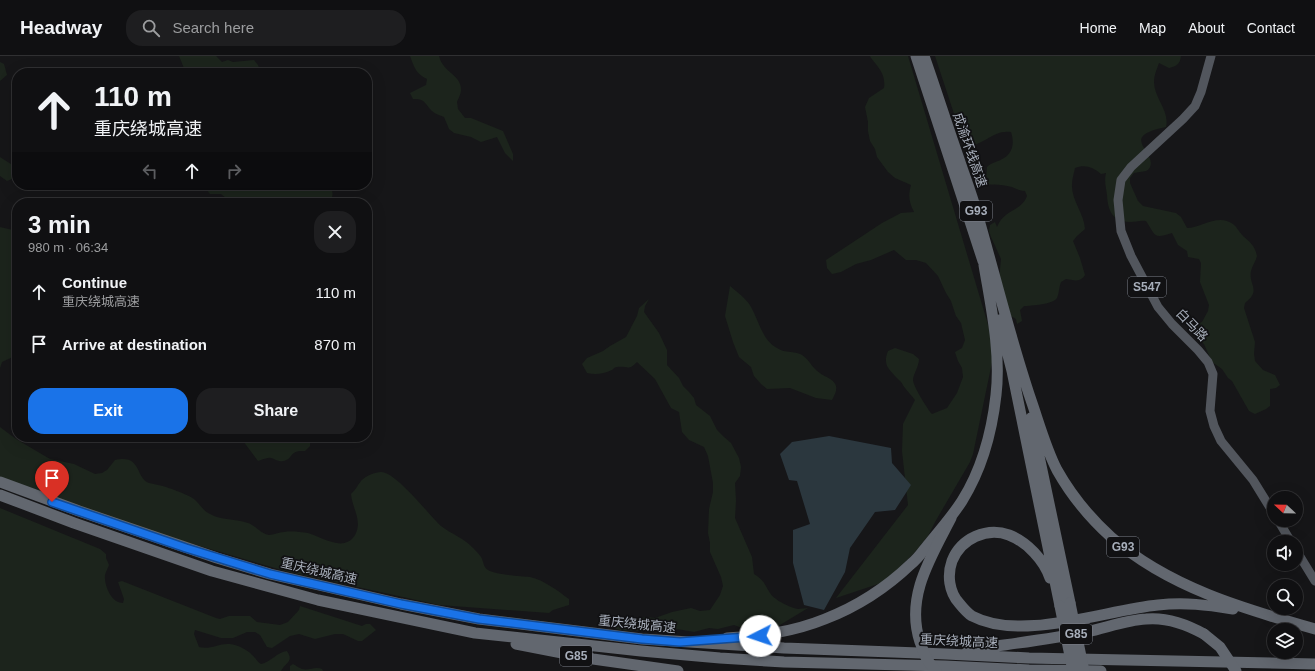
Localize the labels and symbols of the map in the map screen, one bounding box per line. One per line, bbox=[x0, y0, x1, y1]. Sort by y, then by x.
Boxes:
street label: 成渝环线高速 bbox=[950, 111, 990, 189]
road number: G93 bbox=[960, 201, 992, 221]
road number: S547 bbox=[1128, 277, 1166, 297]
street label: 白马路 bbox=[1173, 306, 1211, 344]
pin bbox=[35, 461, 69, 502]
north arrow bbox=[1267, 491, 1303, 527]
road number: G93 bbox=[1107, 537, 1139, 557]
street label: 重庆绕城高速 bbox=[279, 555, 359, 587]
street label: 重庆绕城高速 bbox=[597, 612, 677, 636]
position arrow bbox=[739, 615, 781, 657]
road number: G85 bbox=[1060, 624, 1092, 644]
street label: 重庆绕城高速 bbox=[920, 631, 998, 651]
road number: G85 bbox=[560, 646, 592, 666]

